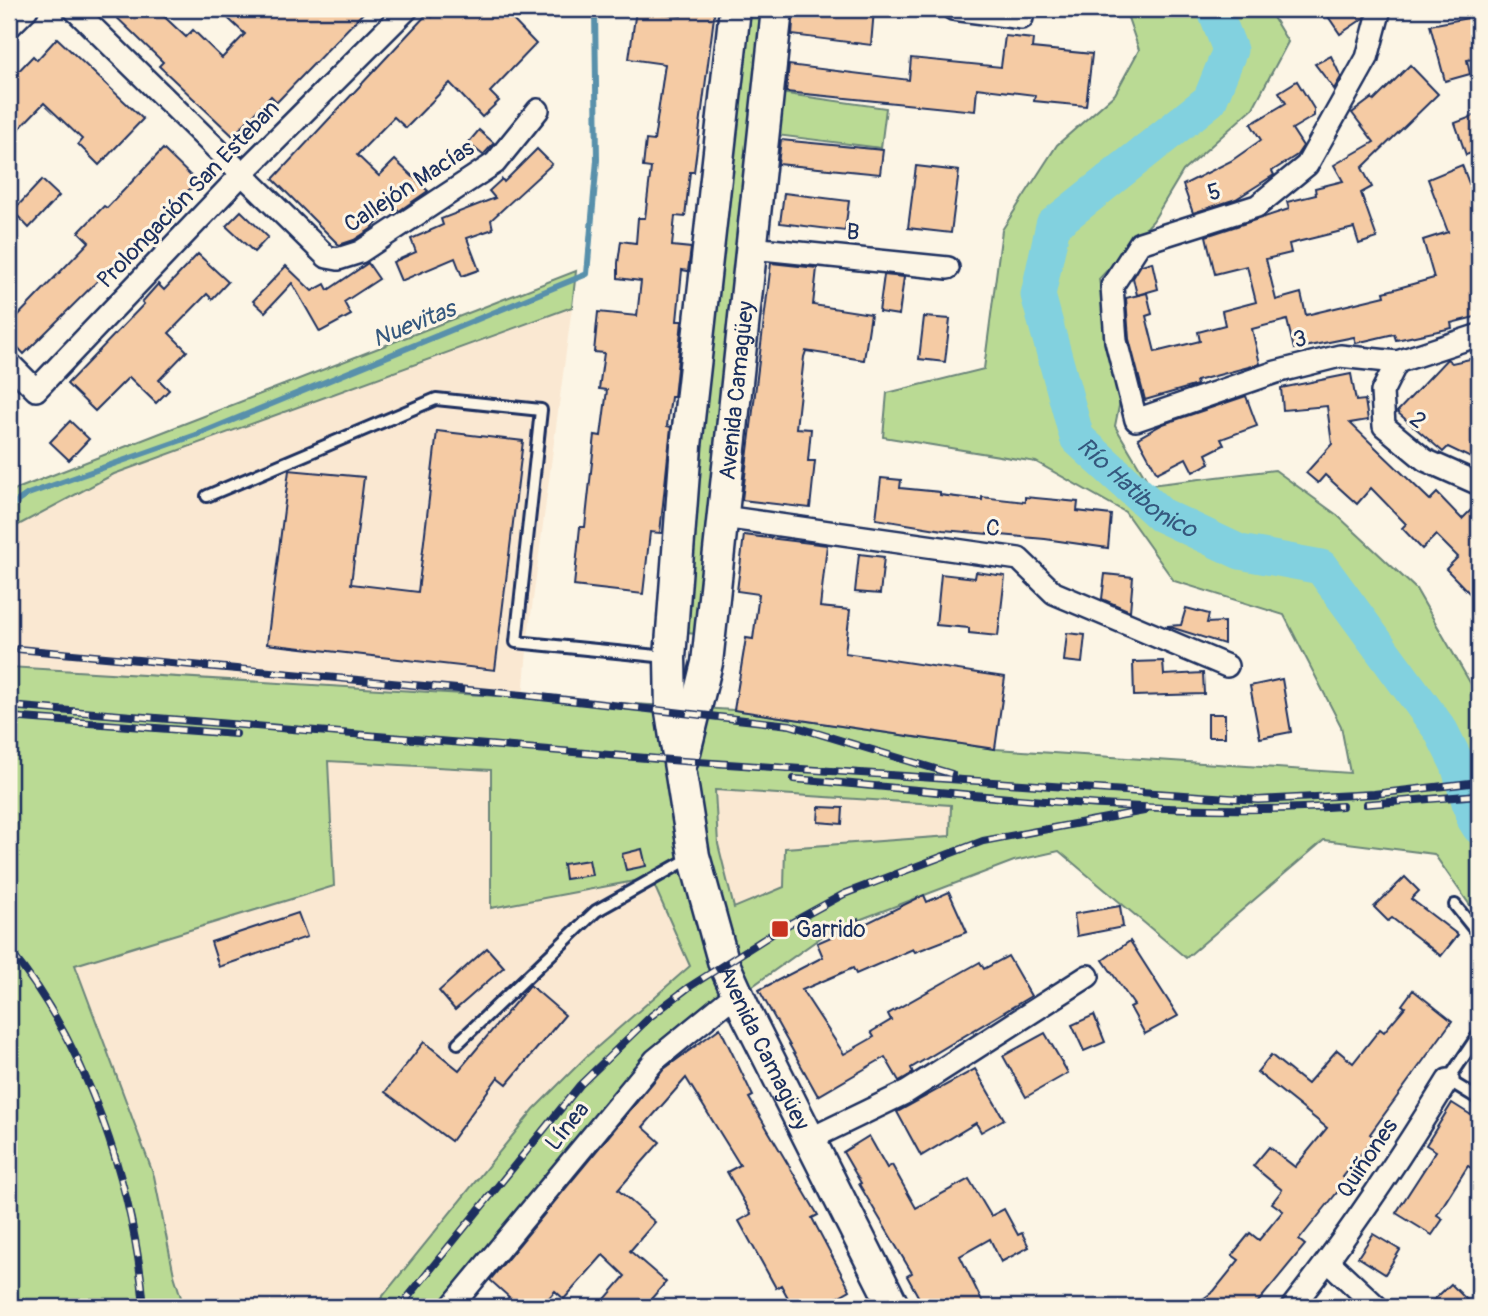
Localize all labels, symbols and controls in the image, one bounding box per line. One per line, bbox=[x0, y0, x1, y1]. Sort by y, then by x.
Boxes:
street label: Prolongación San Esteban bbox=[91, 94, 285, 294]
street label: Callejón Macías bbox=[338, 133, 480, 239]
street label: 5 bbox=[1204, 176, 1224, 208]
street label: B bbox=[845, 217, 861, 247]
water label: Nuevitas bbox=[368, 293, 462, 354]
street label: Avenida Camagüey bbox=[712, 299, 760, 481]
street label: 3 bbox=[1290, 323, 1310, 355]
street label: 2 bbox=[1404, 405, 1432, 435]
water label: Río Hatibonico bbox=[1071, 431, 1203, 545]
street label: C bbox=[984, 513, 1002, 543]
place label: Garrido bbox=[796, 915, 866, 944]
marker: Garrido bbox=[770, 919, 790, 939]
street label: Avenida Camagüey bbox=[712, 961, 817, 1135]
street label: Línea bbox=[539, 1096, 595, 1156]
street label: Quiñones bbox=[1330, 1113, 1404, 1203]

